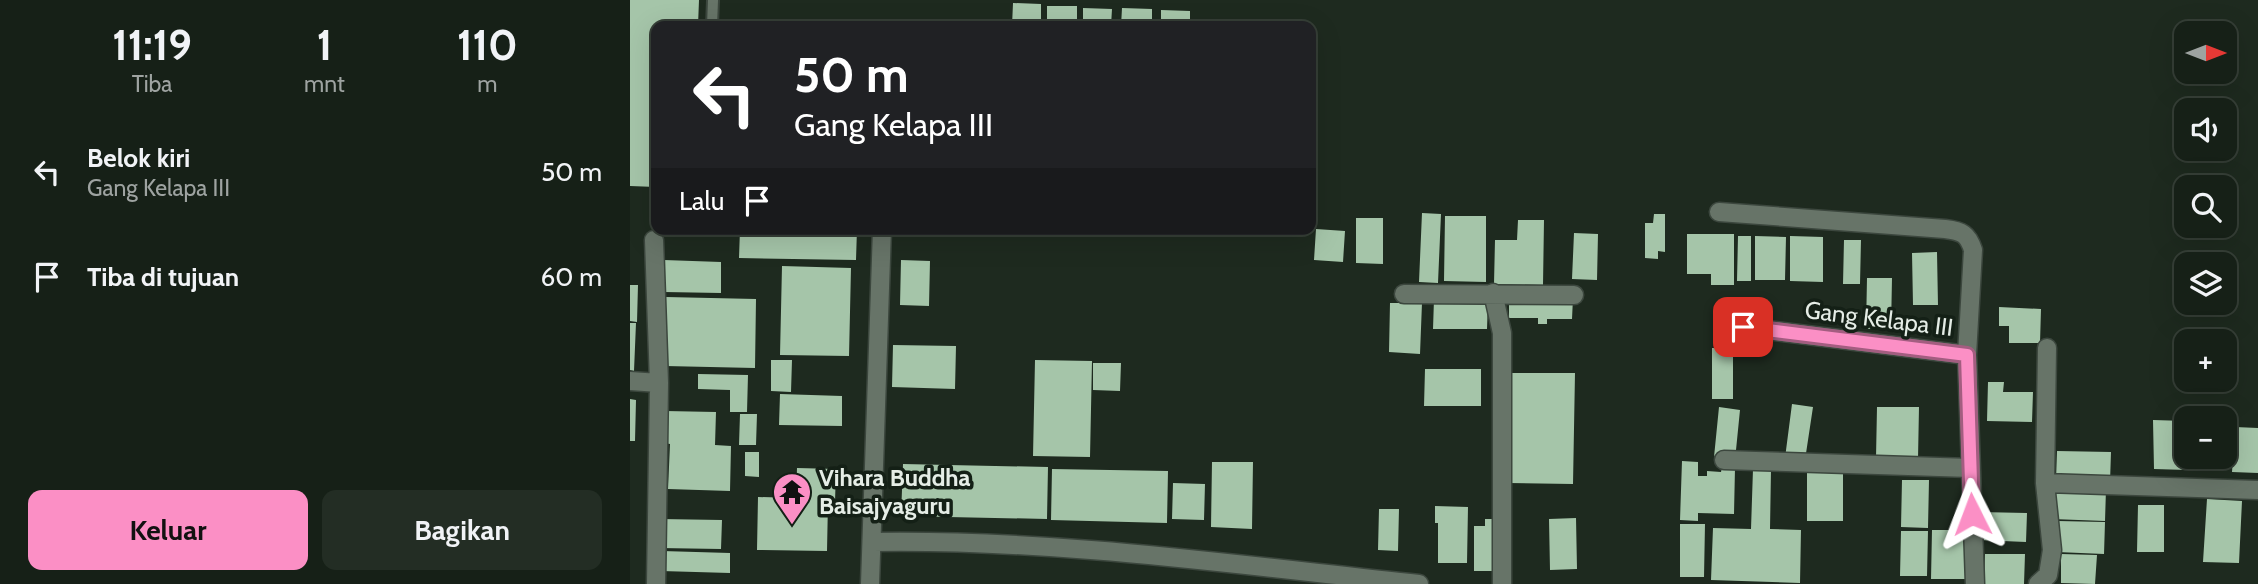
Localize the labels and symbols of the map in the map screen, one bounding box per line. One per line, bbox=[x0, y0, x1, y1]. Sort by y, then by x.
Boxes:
north arrow bbox=[2174, 21, 2236, 84]
street label: Gang Kelapa III bbox=[1803, 295, 1955, 342]
pin bbox=[1713, 297, 1773, 357]
place label: Vihara Buddha Baisajyaguru bbox=[819, 463, 971, 520]
temple icon: Vihara Buddha Baisajyaguru bbox=[771, 471, 813, 526]
position arrow bbox=[1935, 477, 2009, 551]

